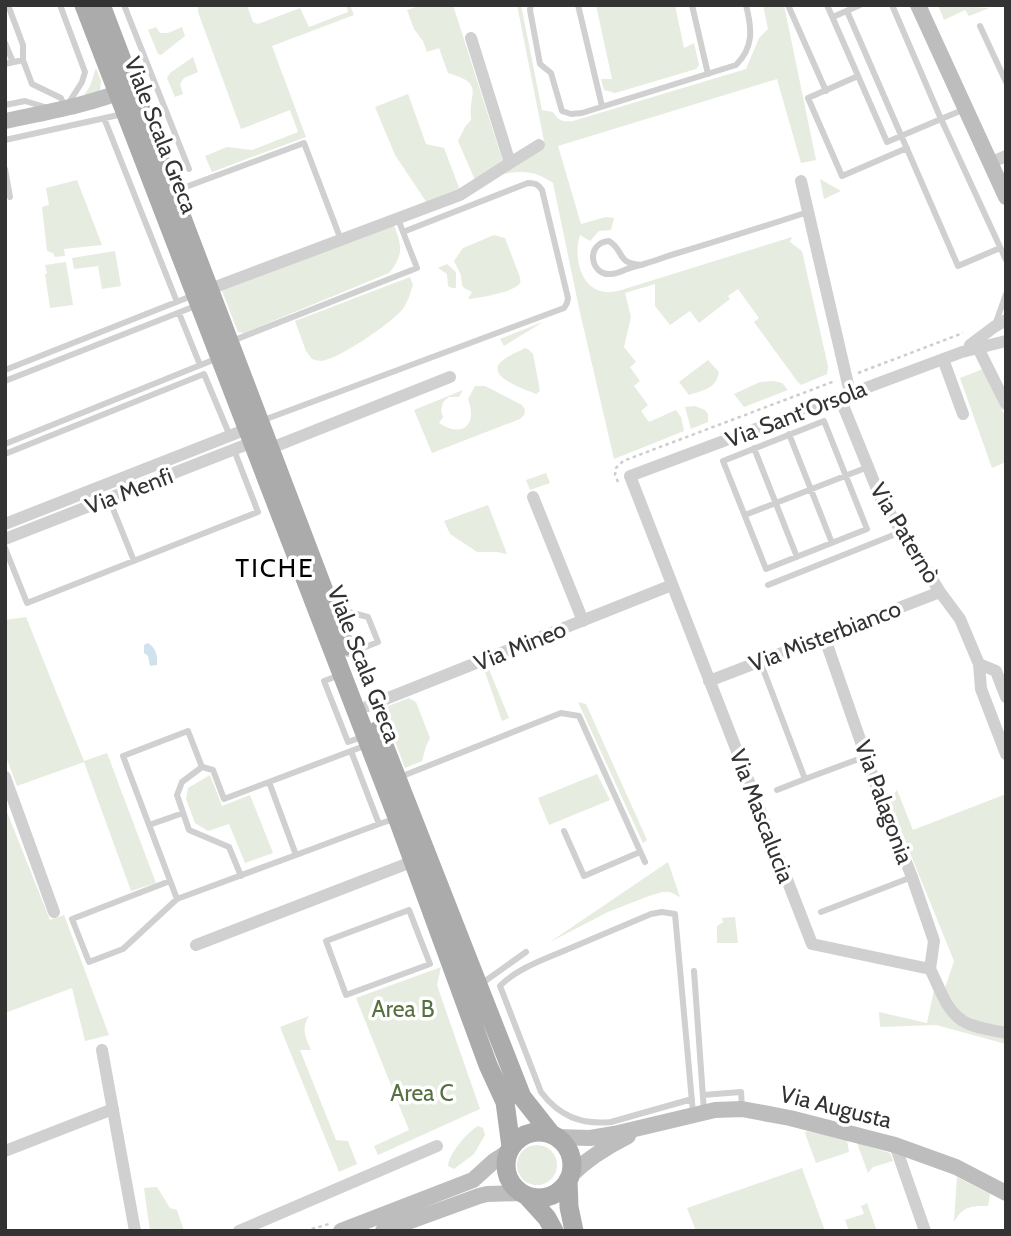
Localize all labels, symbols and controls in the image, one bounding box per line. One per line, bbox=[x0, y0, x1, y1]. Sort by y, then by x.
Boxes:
street label: Viale Scala Greca bbox=[118, 53, 204, 217]
street label: Via Sant'Orsola bbox=[722, 374, 870, 454]
street label: Via Menfi bbox=[81, 462, 177, 520]
street label: Via Paternò bbox=[864, 478, 946, 588]
district label: TICHE bbox=[235, 552, 315, 584]
street label: Viale Scala Greca bbox=[321, 582, 407, 746]
street label: Via Misterbianco bbox=[745, 594, 905, 678]
street label: Via Mineo bbox=[470, 615, 570, 677]
street label: Via Palagonia bbox=[849, 736, 919, 868]
street label: Via Mascalucia bbox=[724, 745, 800, 887]
park label: Area B bbox=[372, 995, 435, 1023]
park label: Area C bbox=[390, 1079, 454, 1107]
street label: Via Augusta bbox=[777, 1080, 895, 1134]

